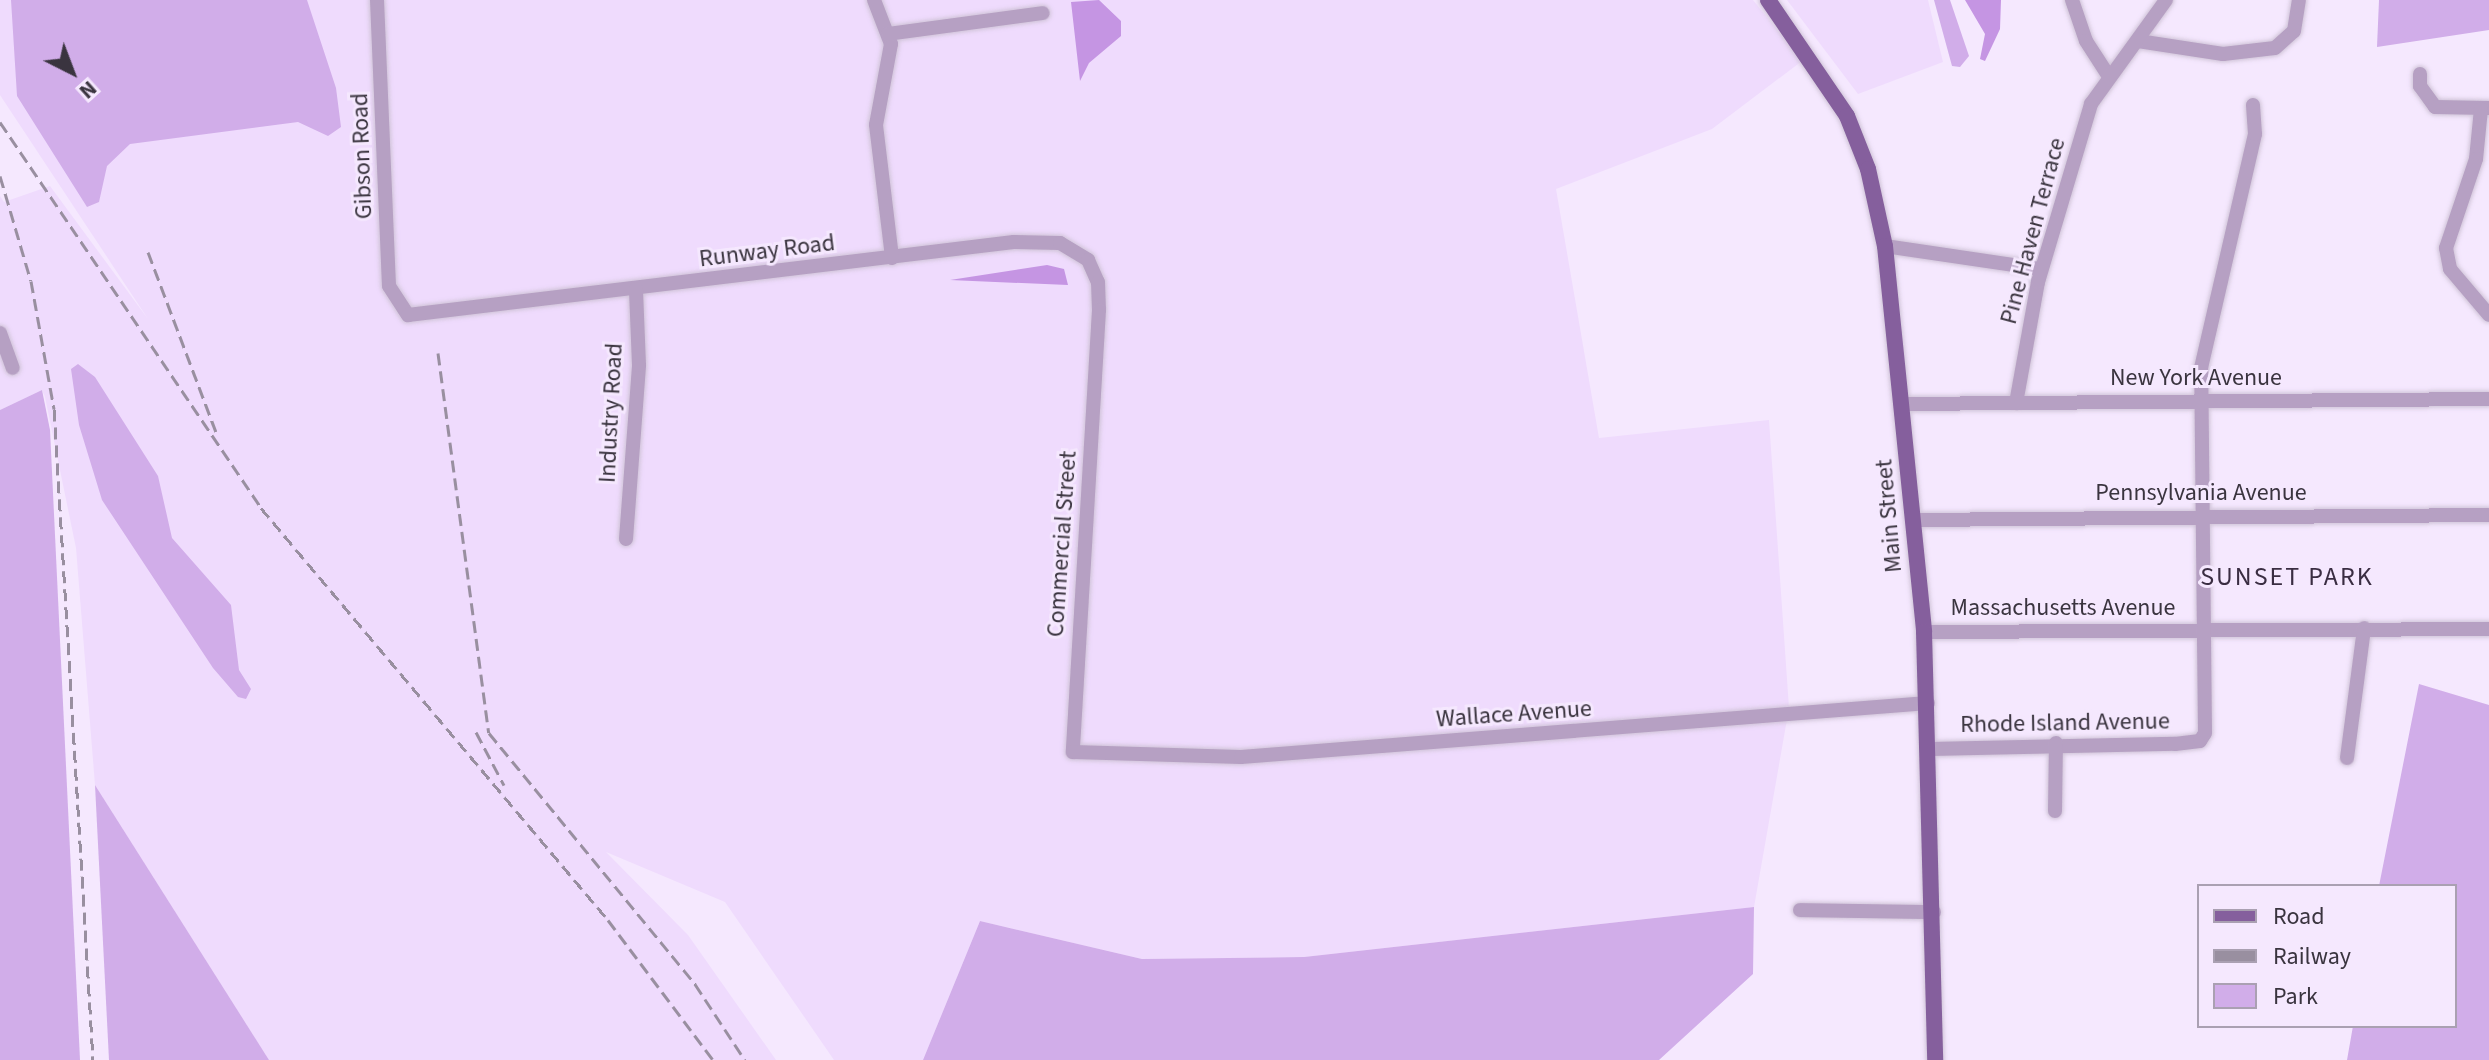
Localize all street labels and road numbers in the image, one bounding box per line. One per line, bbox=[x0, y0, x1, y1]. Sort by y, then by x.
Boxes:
street label: Gibson Road bbox=[345, 92, 379, 220]
street label: Pine Haven Terrace bbox=[1994, 135, 2072, 327]
street label: Runway Road bbox=[698, 228, 836, 274]
street label: Industry Road bbox=[593, 342, 629, 484]
street label: New York Avenue bbox=[2110, 364, 2282, 392]
street label: Commercial Street bbox=[1041, 450, 1083, 638]
street label: Main Street bbox=[1870, 458, 1908, 574]
street label: Pennsylvania Avenue bbox=[2095, 479, 2307, 507]
street label: Massachusetts Avenue bbox=[1951, 594, 2175, 622]
street label: Wallace Avenue bbox=[1435, 694, 1593, 734]
street label: Rhode Island Avenue bbox=[1960, 707, 2170, 739]

